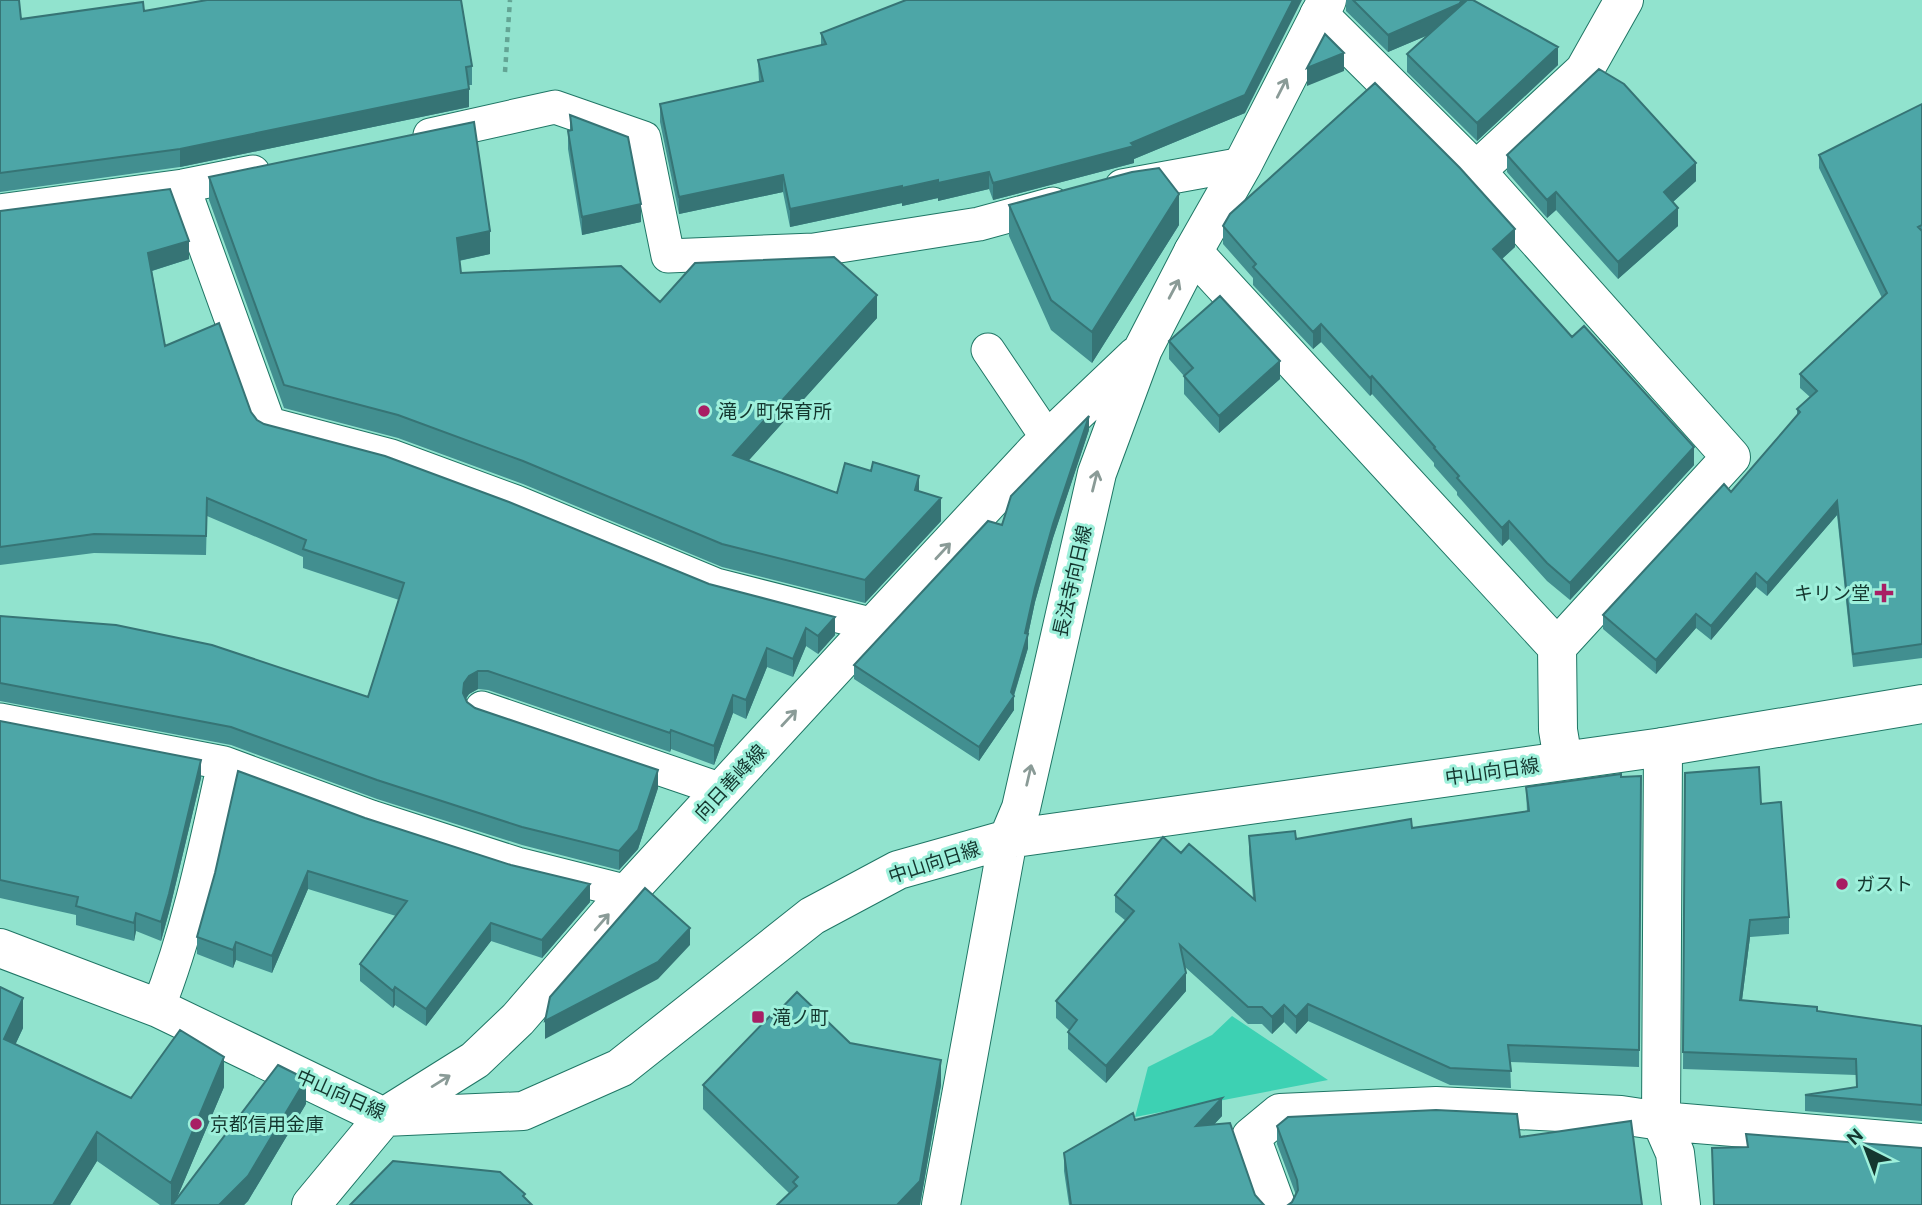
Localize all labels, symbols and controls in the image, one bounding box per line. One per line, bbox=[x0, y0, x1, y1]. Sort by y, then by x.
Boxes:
one-way arrow bbox=[1275, 78, 1289, 99]
one-way arrow bbox=[1168, 279, 1181, 300]
place label: 滝ノ町保育所 bbox=[718, 400, 832, 422]
marker: 滝ノ町保育所 bbox=[696, 403, 712, 419]
one-way arrow bbox=[1089, 470, 1102, 493]
street label: 長法寺向日線 bbox=[1048, 523, 1096, 639]
one-way arrow bbox=[935, 543, 952, 560]
place label: キリン堂 bbox=[1794, 582, 1870, 604]
marker: キリン堂 bbox=[1876, 585, 1892, 601]
one-way arrow bbox=[781, 709, 797, 727]
street label: 向日善峰線 bbox=[690, 740, 770, 824]
street label: 中山向日線 bbox=[1443, 753, 1541, 789]
one-way arrow bbox=[1023, 764, 1036, 787]
street label: 中山向日線 bbox=[885, 837, 983, 887]
place label: ガスト bbox=[1856, 873, 1913, 895]
marker: ガスト bbox=[1834, 876, 1850, 892]
one-way arrow bbox=[594, 913, 610, 931]
place label: 滝ノ町 bbox=[772, 1006, 829, 1028]
marker: 滝ノ町 bbox=[750, 1009, 766, 1025]
street label: 中山向日線 bbox=[293, 1065, 389, 1123]
one-way arrow bbox=[431, 1073, 451, 1087]
place label: 京都信用金庫 bbox=[210, 1113, 324, 1135]
north arrow bbox=[1831, 1114, 1901, 1184]
marker: 京都信用金庫 bbox=[188, 1116, 204, 1132]
text: N bbox=[1842, 1123, 1867, 1149]

